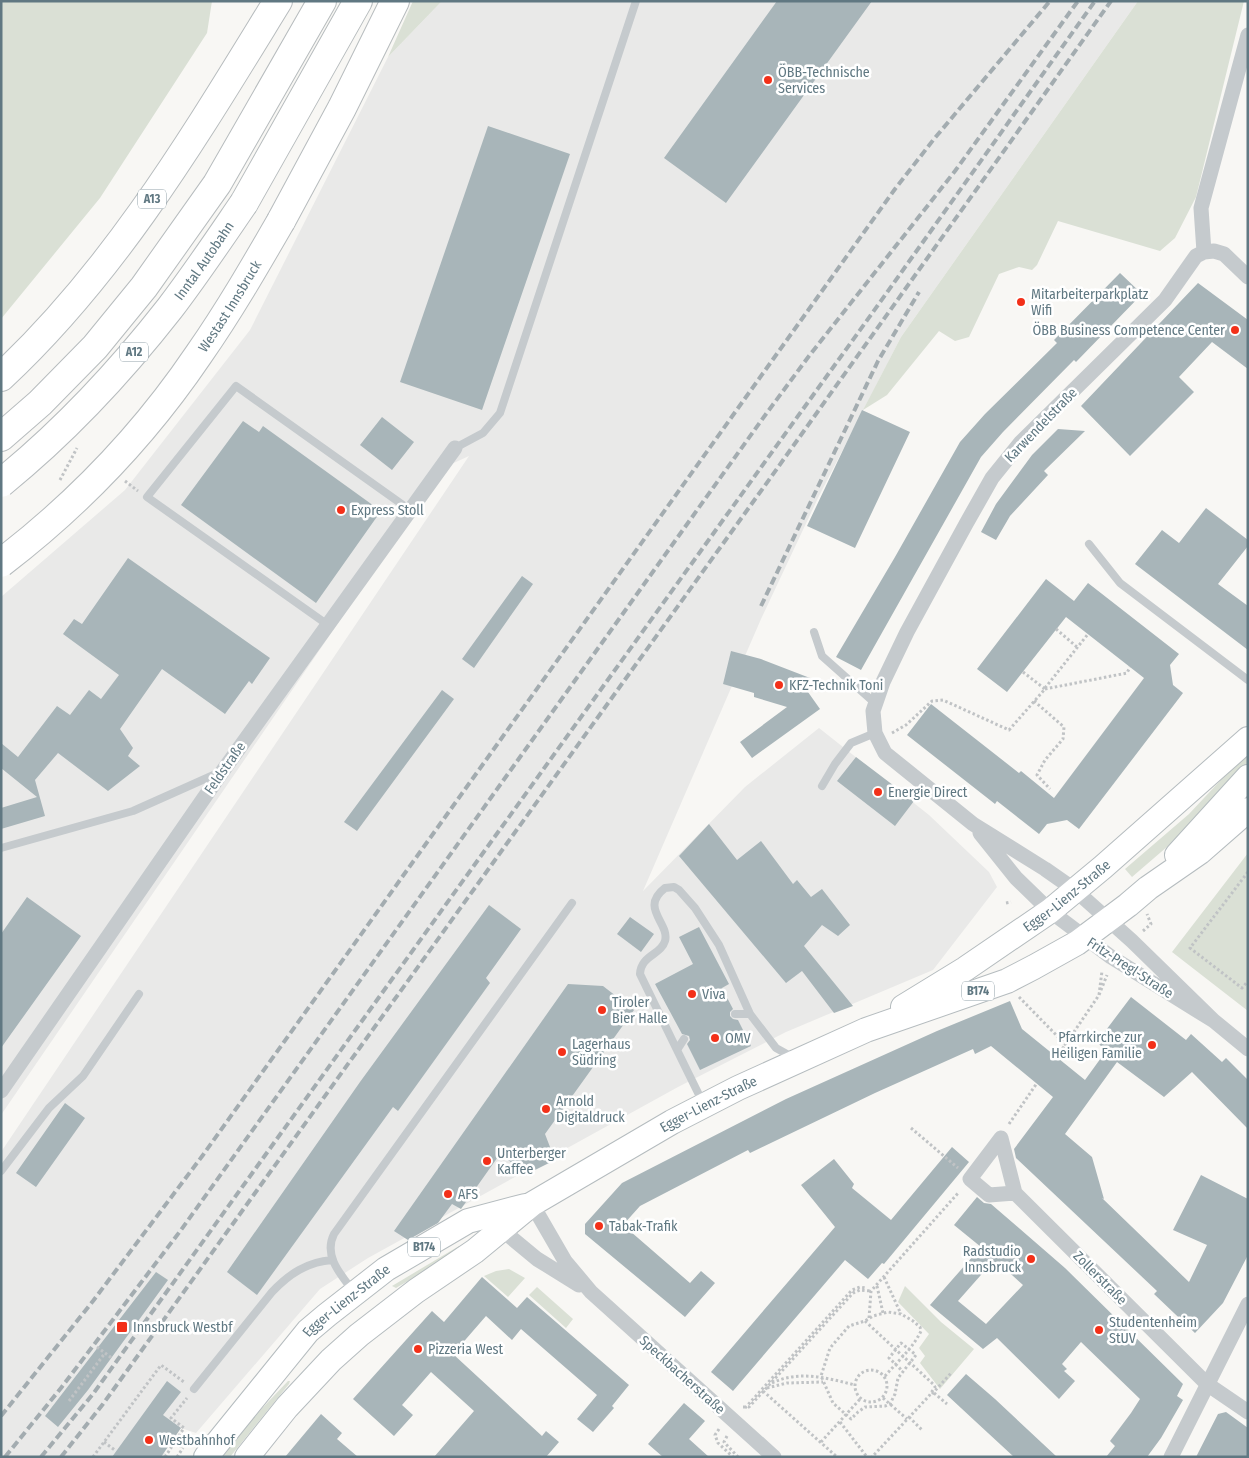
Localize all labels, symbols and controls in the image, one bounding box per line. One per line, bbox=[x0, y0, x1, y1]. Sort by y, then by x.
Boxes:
place label: ÖBB-Technische Services bbox=[778, 63, 870, 97]
marker: ÖBB-Technische Services bbox=[762, 74, 774, 86]
road number: A13 bbox=[138, 190, 166, 208]
street label: Inntal Autobahn bbox=[171, 218, 237, 303]
street label: Westast Innsbruck bbox=[194, 257, 265, 355]
place label: Mitarbeiterparkplatz Wifi bbox=[1031, 286, 1149, 319]
marker: Mitarbeiterparkplatz Wifi bbox=[1015, 296, 1027, 308]
place label: ÖBB Business Competence Center bbox=[1033, 321, 1225, 339]
marker: ÖBB Business Competence Center bbox=[1229, 324, 1241, 336]
road number: A12 bbox=[120, 342, 148, 362]
street label: Karwendelstraße bbox=[1001, 384, 1081, 466]
place label: Express Stoll bbox=[351, 502, 424, 519]
marker: Express Stoll bbox=[335, 504, 347, 516]
place label: KFZ-Technik Toni bbox=[789, 677, 883, 694]
marker: KFZ-Technik Toni bbox=[773, 679, 785, 691]
street label: Feldstraße bbox=[201, 738, 249, 797]
place label: Energie Direct bbox=[888, 784, 968, 801]
marker: Energie Direct bbox=[872, 786, 884, 798]
street label: Egger-Lienz-Straße bbox=[1020, 856, 1114, 936]
street label: Fritz-Pregl-Straße bbox=[1084, 934, 1176, 1002]
road number: B174 bbox=[962, 981, 994, 1000]
place label: Viva bbox=[702, 986, 726, 1003]
marker: Viva bbox=[686, 988, 698, 1000]
place label: Tiroler Bier Halle bbox=[612, 994, 668, 1027]
marker: Tiroler Bier Halle bbox=[596, 1004, 608, 1016]
place label: Pfarrkirche zur Heiligen Familie bbox=[1051, 1029, 1142, 1062]
place label: OMV bbox=[725, 1030, 752, 1047]
marker: OMV bbox=[709, 1032, 721, 1044]
place label: Lagerhaus Südring bbox=[572, 1036, 631, 1069]
marker: Pfarrkirche zur Heiligen Familie bbox=[1146, 1039, 1158, 1051]
marker: Lagerhaus Südring bbox=[556, 1046, 568, 1058]
street label: Egger-Lienz-Straße bbox=[657, 1072, 760, 1136]
place label: Arnold Digitaldruck bbox=[556, 1093, 625, 1126]
marker: Arnold Digitaldruck bbox=[540, 1103, 552, 1115]
place label: Unterberger Kaffee bbox=[497, 1145, 566, 1178]
marker: Unterberger Kaffee bbox=[481, 1155, 493, 1167]
place label: AFS bbox=[458, 1186, 478, 1203]
marker: AFS bbox=[442, 1188, 454, 1200]
place label: Tabak-Trafik bbox=[609, 1218, 678, 1235]
marker: Tabak-Trafik bbox=[593, 1220, 605, 1232]
road number: B174 bbox=[408, 1238, 440, 1256]
place label: Radstudio Innsbruck bbox=[963, 1243, 1021, 1276]
street label: Zollerstraße bbox=[1070, 1248, 1130, 1308]
marker: Radstudio Innsbruck bbox=[1025, 1253, 1037, 1265]
street label: Egger-Lienz-Straße bbox=[299, 1261, 393, 1340]
place label: Studentenheim StUV bbox=[1109, 1314, 1197, 1347]
place label: Innsbruck Westbf bbox=[133, 1319, 234, 1336]
marker: Innsbruck Westbf bbox=[115, 1320, 129, 1334]
marker: Studentenheim StUV bbox=[1093, 1324, 1105, 1336]
street label: Speckbacherstraße bbox=[636, 1332, 728, 1418]
place label: Pizzeria West bbox=[428, 1341, 504, 1358]
marker: Pizzeria West bbox=[412, 1343, 424, 1355]
place label: Westbahnhof bbox=[159, 1432, 236, 1449]
marker: Westbahnhof bbox=[143, 1434, 155, 1446]

